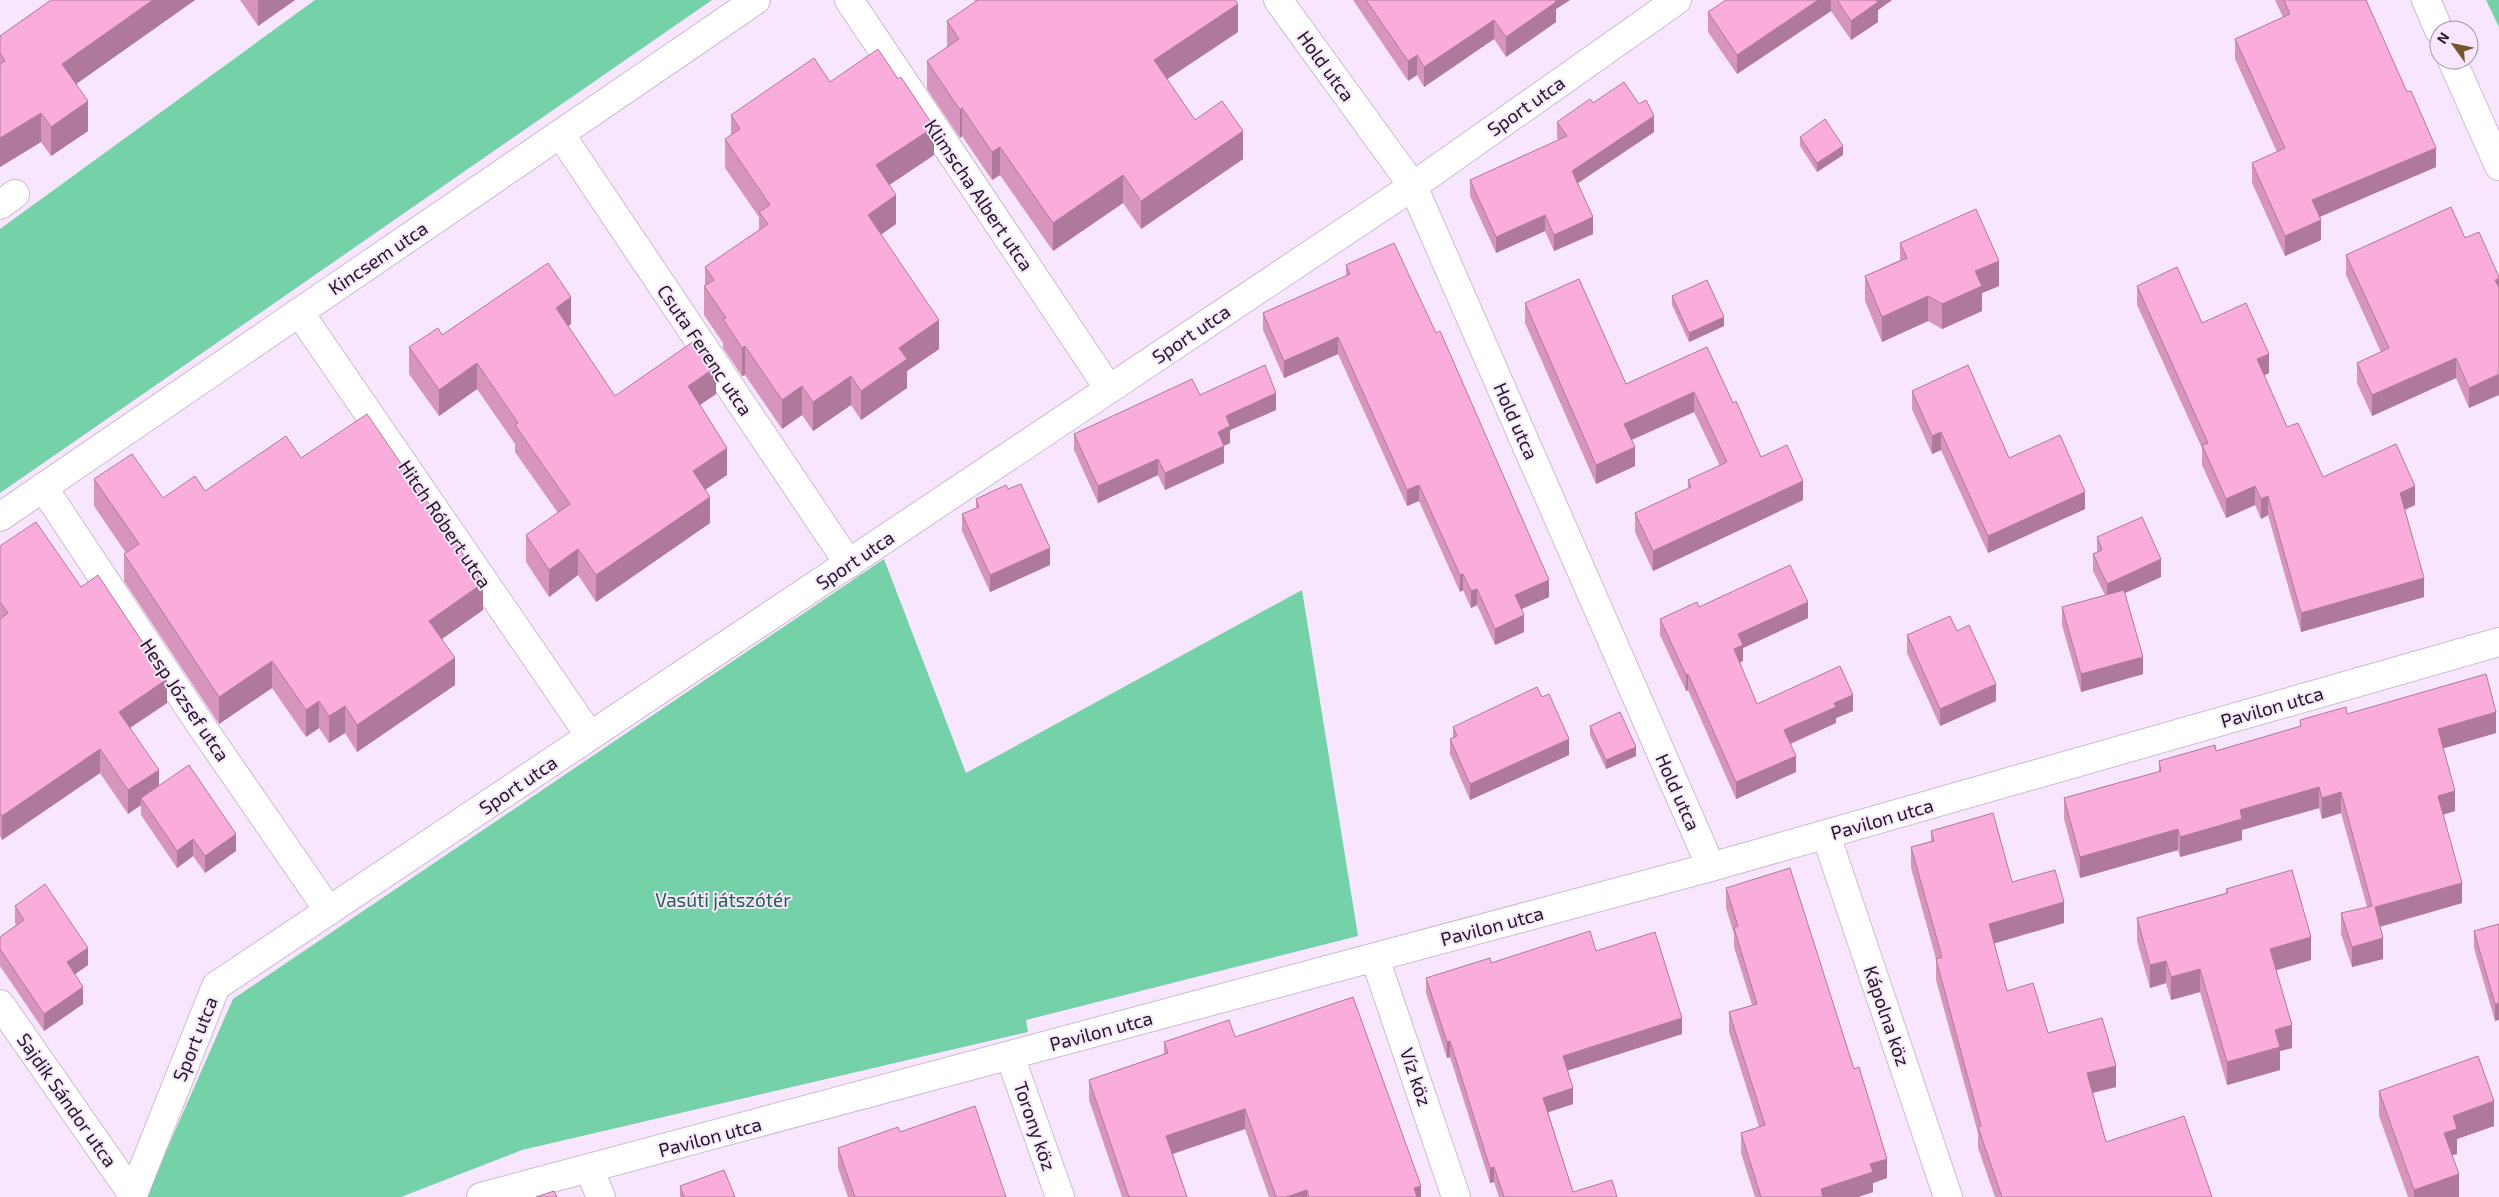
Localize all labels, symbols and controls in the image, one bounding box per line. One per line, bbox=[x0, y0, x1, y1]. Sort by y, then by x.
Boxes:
north arrow bbox=[2429, 20, 2479, 70]
street label: Hold utca bbox=[1293, 26, 1360, 106]
text: N bbox=[2433, 29, 2453, 47]
street label: Sport utca bbox=[1483, 71, 1569, 141]
street label: Klimscha Albert utca bbox=[920, 115, 1039, 275]
street label: Kincsem utca bbox=[324, 216, 432, 299]
street label: Csuta Ferenc utca bbox=[653, 280, 758, 420]
street label: Sport utca bbox=[1147, 299, 1234, 368]
street label: Hold utca bbox=[1489, 379, 1544, 463]
street label: Hitch Róbert utca bbox=[394, 455, 497, 592]
street label: Sport utca bbox=[811, 525, 898, 594]
street label: Hesp József utca bbox=[136, 634, 235, 765]
street label: Pavilon utca bbox=[2218, 681, 2326, 732]
street label: Sport utca bbox=[474, 750, 561, 819]
street label: Hold utca bbox=[1651, 750, 1706, 834]
street label: Pavilon utca bbox=[1828, 793, 1936, 844]
park label: Vasúti játszótér bbox=[655, 888, 791, 911]
street label: Pavilon utca bbox=[1438, 901, 1546, 950]
street label: Kápolna köz bbox=[1860, 963, 1915, 1069]
street label: Sport utca bbox=[167, 993, 222, 1085]
street label: Pavilon utca bbox=[1047, 1006, 1155, 1055]
street label: Sajdik Sándor utca bbox=[13, 1028, 122, 1171]
street label: Víz köz bbox=[1396, 1045, 1437, 1109]
street label: Torony köz bbox=[1010, 1078, 1061, 1173]
street label: Pavilon utca bbox=[656, 1112, 764, 1161]

